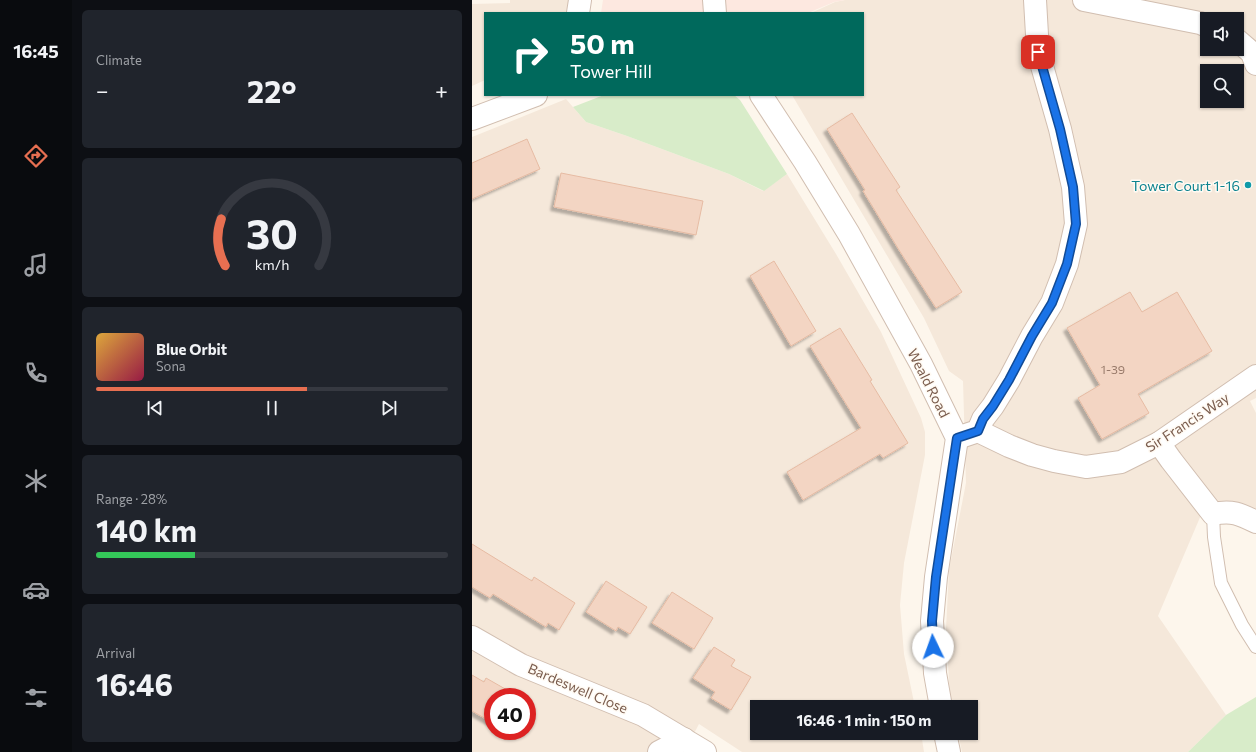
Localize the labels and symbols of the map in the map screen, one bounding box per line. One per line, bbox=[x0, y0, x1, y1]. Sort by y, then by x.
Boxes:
pin bbox=[1021, 35, 1055, 69]
place label: Tower Court 1-16 bbox=[1131, 177, 1240, 194]
marker: Tower Court 1-16 bbox=[1243, 180, 1253, 190]
street label: Weald Road bbox=[904, 346, 954, 420]
house number: 1-39 bbox=[1101, 362, 1125, 376]
street label: Sir Francis Way bbox=[1142, 389, 1232, 455]
position arrow bbox=[912, 626, 954, 668]
street label: Bardeswell Close bbox=[526, 659, 630, 717]
speed limit sign: 40 bbox=[484, 688, 536, 740]

